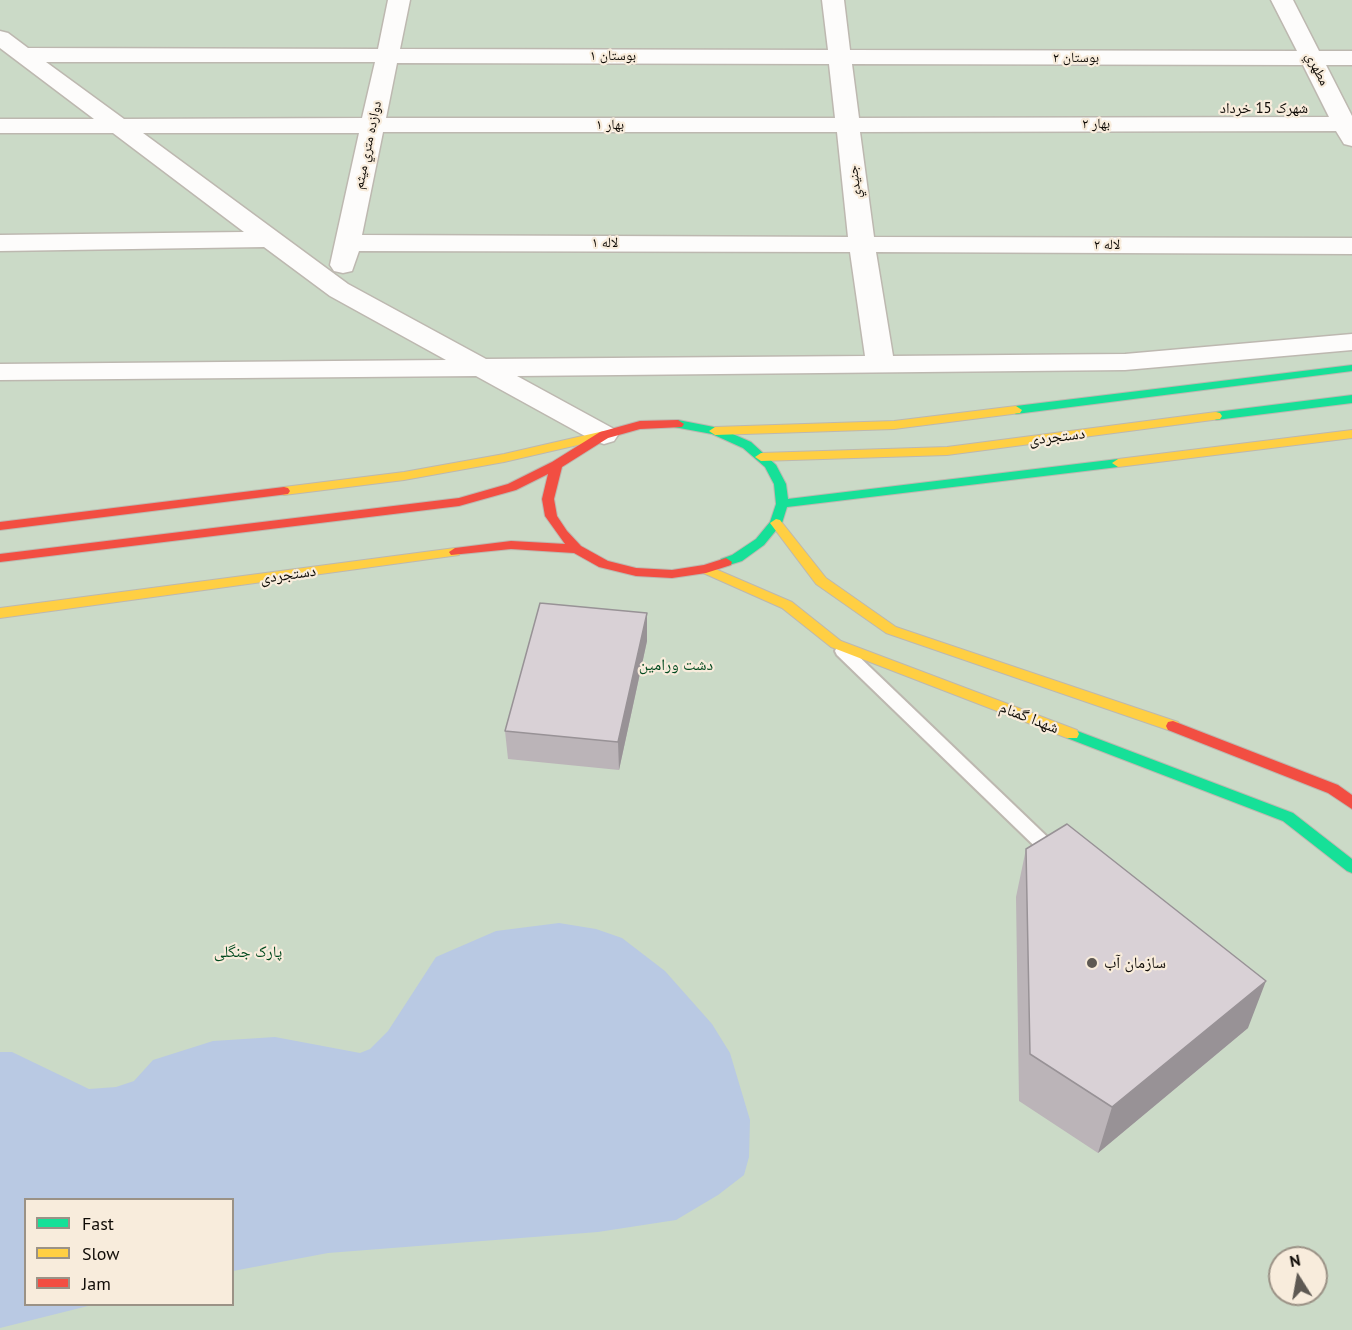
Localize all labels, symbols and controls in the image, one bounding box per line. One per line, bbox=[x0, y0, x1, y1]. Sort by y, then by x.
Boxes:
street label: بوستان ۱ bbox=[590, 48, 636, 64]
street label: بوستان ۲ bbox=[1053, 50, 1099, 66]
street label: مطهري bbox=[1302, 50, 1332, 88]
street label: دوازده متري میثم bbox=[350, 99, 386, 191]
district label: شهرک 15 خرداد bbox=[1220, 100, 1308, 118]
street label: بهار ۲ bbox=[1082, 116, 1110, 132]
street label: بهار ۱ bbox=[596, 117, 624, 133]
street label: جنيدي bbox=[845, 164, 865, 200]
street label: لاله ۱ bbox=[592, 235, 618, 251]
street label: لاله ۲ bbox=[1094, 237, 1120, 253]
street label: دستجردی bbox=[1028, 424, 1086, 450]
street label: دستجردی bbox=[259, 562, 317, 588]
park label: دشت ورامین bbox=[639, 655, 713, 675]
street label: شهدا گمنام bbox=[997, 698, 1061, 738]
park label: پارک جنگلی bbox=[214, 942, 282, 962]
place label: سازمان آب bbox=[1104, 953, 1166, 973]
marker: سازمان آب bbox=[1085, 956, 1099, 970]
legend bbox=[24, 1198, 234, 1306]
text: Fast bbox=[82, 1212, 114, 1235]
text: Slow bbox=[82, 1242, 120, 1265]
north arrow bbox=[1268, 1246, 1328, 1306]
text: N bbox=[1288, 1249, 1302, 1271]
text: Jam bbox=[82, 1272, 111, 1295]

